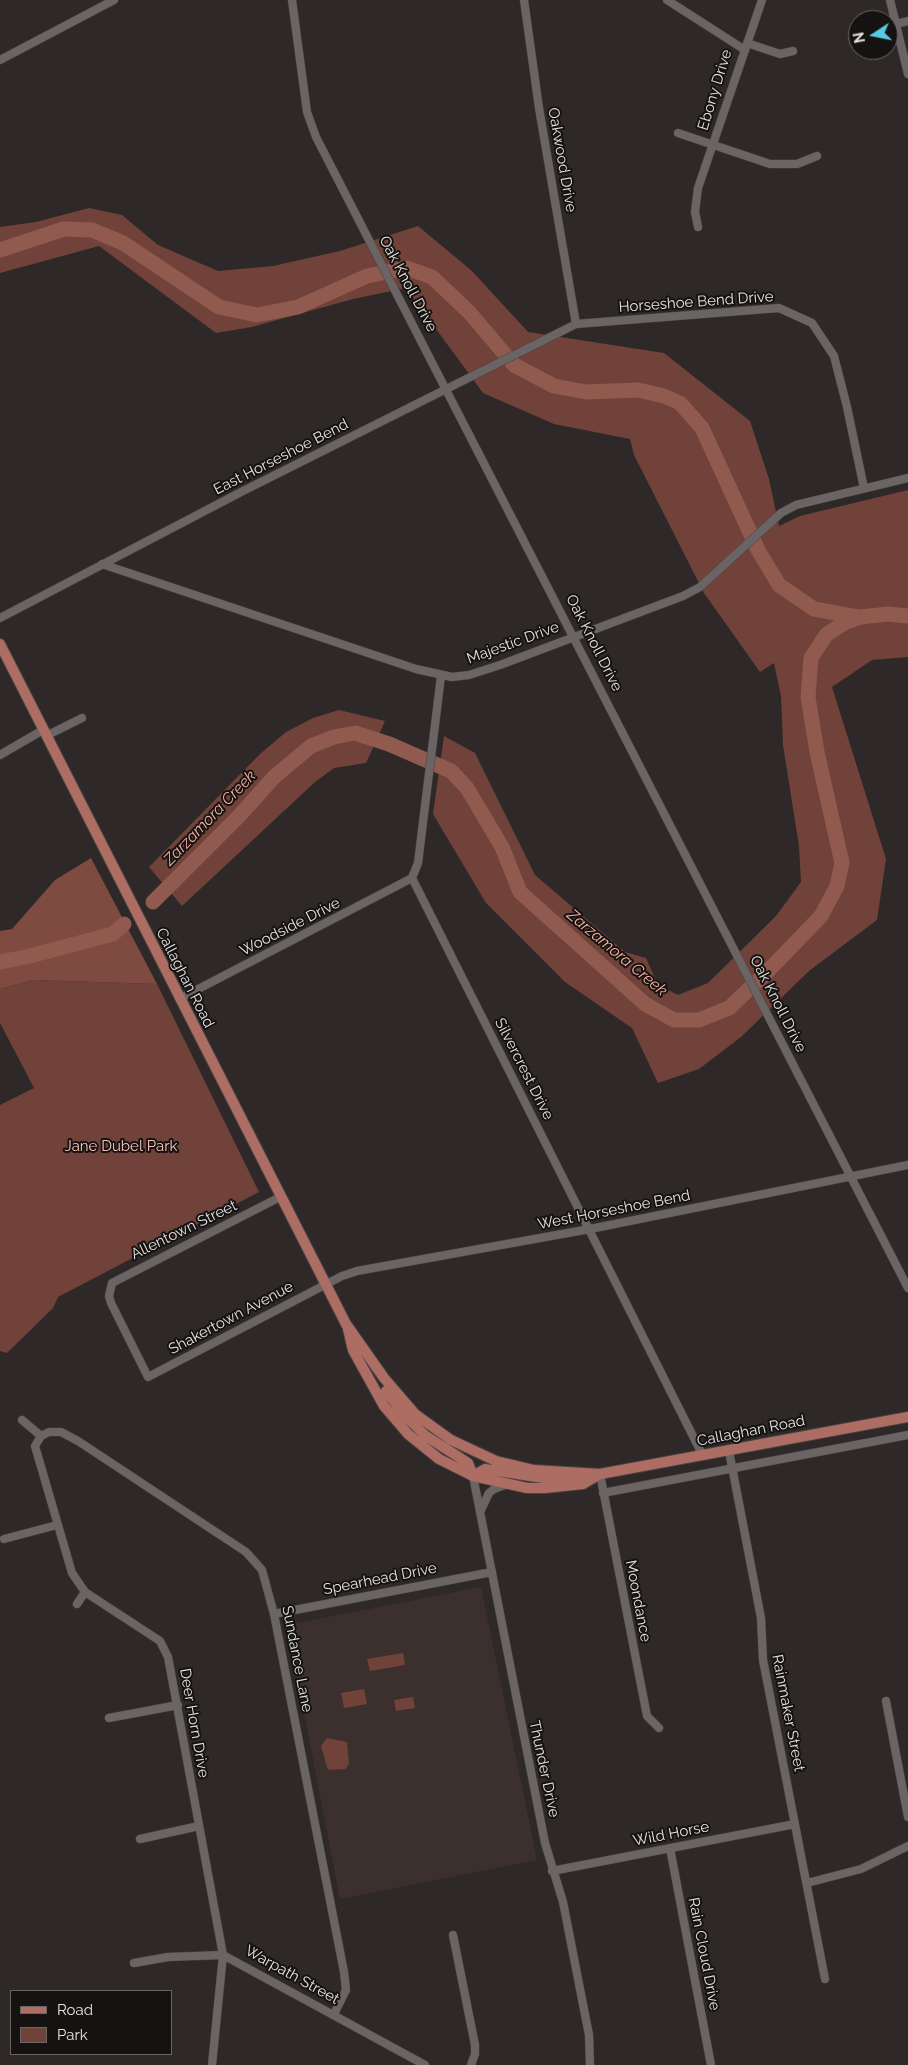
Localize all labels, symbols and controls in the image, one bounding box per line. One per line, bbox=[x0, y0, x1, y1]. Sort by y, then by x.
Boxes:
north arrow bbox=[848, 10, 898, 60]
text: N bbox=[850, 31, 868, 44]
street label: Ebony Drive bbox=[694, 47, 736, 133]
street label: Oakwood Drive bbox=[544, 106, 580, 214]
street label: Oak Knoll Drive bbox=[375, 233, 441, 335]
street label: Horseshoe Bend Drive bbox=[618, 288, 774, 316]
street label: East Horseshoe Bend bbox=[211, 415, 351, 499]
street label: Oak Knoll Drive bbox=[562, 592, 626, 694]
street label: Majestic Drive bbox=[464, 618, 562, 668]
water label: Zarzamora Creek bbox=[160, 766, 260, 870]
street label: Woodside Drive bbox=[237, 894, 343, 960]
water label: Zarzamora Creek bbox=[563, 906, 671, 1000]
street label: Callaghan Road bbox=[152, 925, 218, 1031]
street label: Oak Knoll Drive bbox=[746, 953, 810, 1055]
street label: Silvercrest Drive bbox=[491, 1015, 557, 1123]
park label: Jane Dubel Park bbox=[65, 1137, 177, 1155]
street label: West Horseshoe Bend bbox=[536, 1186, 692, 1234]
street label: Allentown Street bbox=[128, 1197, 240, 1263]
street label: Shakertown Avenue bbox=[166, 1278, 296, 1358]
street label: Callaghan Road bbox=[696, 1412, 806, 1450]
street label: Spearhead Drive bbox=[322, 1559, 438, 1599]
street label: Moondance bbox=[621, 1559, 655, 1643]
street label: Sundance Lane bbox=[278, 1604, 316, 1714]
street label: Rainmaker Street bbox=[768, 1653, 808, 1773]
street label: Deer Horn Drive bbox=[176, 1667, 212, 1779]
street label: Thunder Drive bbox=[525, 1719, 563, 1819]
street label: Wild Horse bbox=[631, 1818, 711, 1850]
street label: Rain Cloud Drive bbox=[684, 1896, 724, 2012]
street label: Warpath Street bbox=[242, 1942, 342, 2008]
legend bbox=[10, 1990, 172, 2055]
text: Road bbox=[57, 2001, 93, 2019]
text: Park bbox=[57, 2026, 88, 2044]

